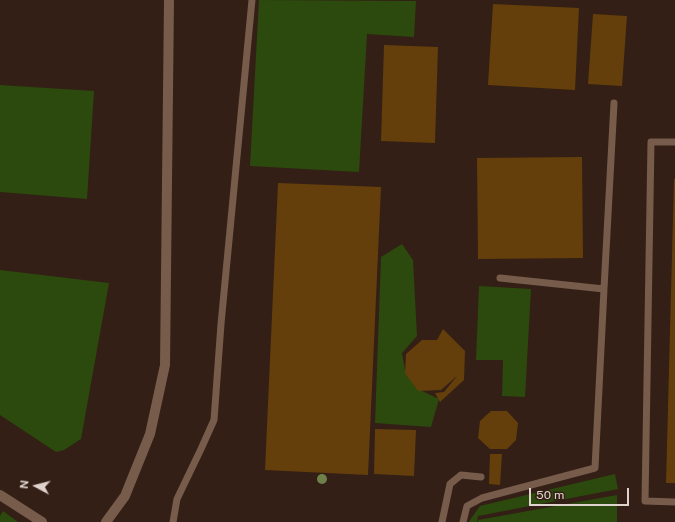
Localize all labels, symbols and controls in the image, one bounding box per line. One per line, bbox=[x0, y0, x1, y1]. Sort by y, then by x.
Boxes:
north arrow bbox=[16, 466, 56, 506]
text: N bbox=[18, 480, 31, 490]
scale bar bbox=[531, 480, 631, 506]
text: 50 m bbox=[536, 488, 564, 502]

